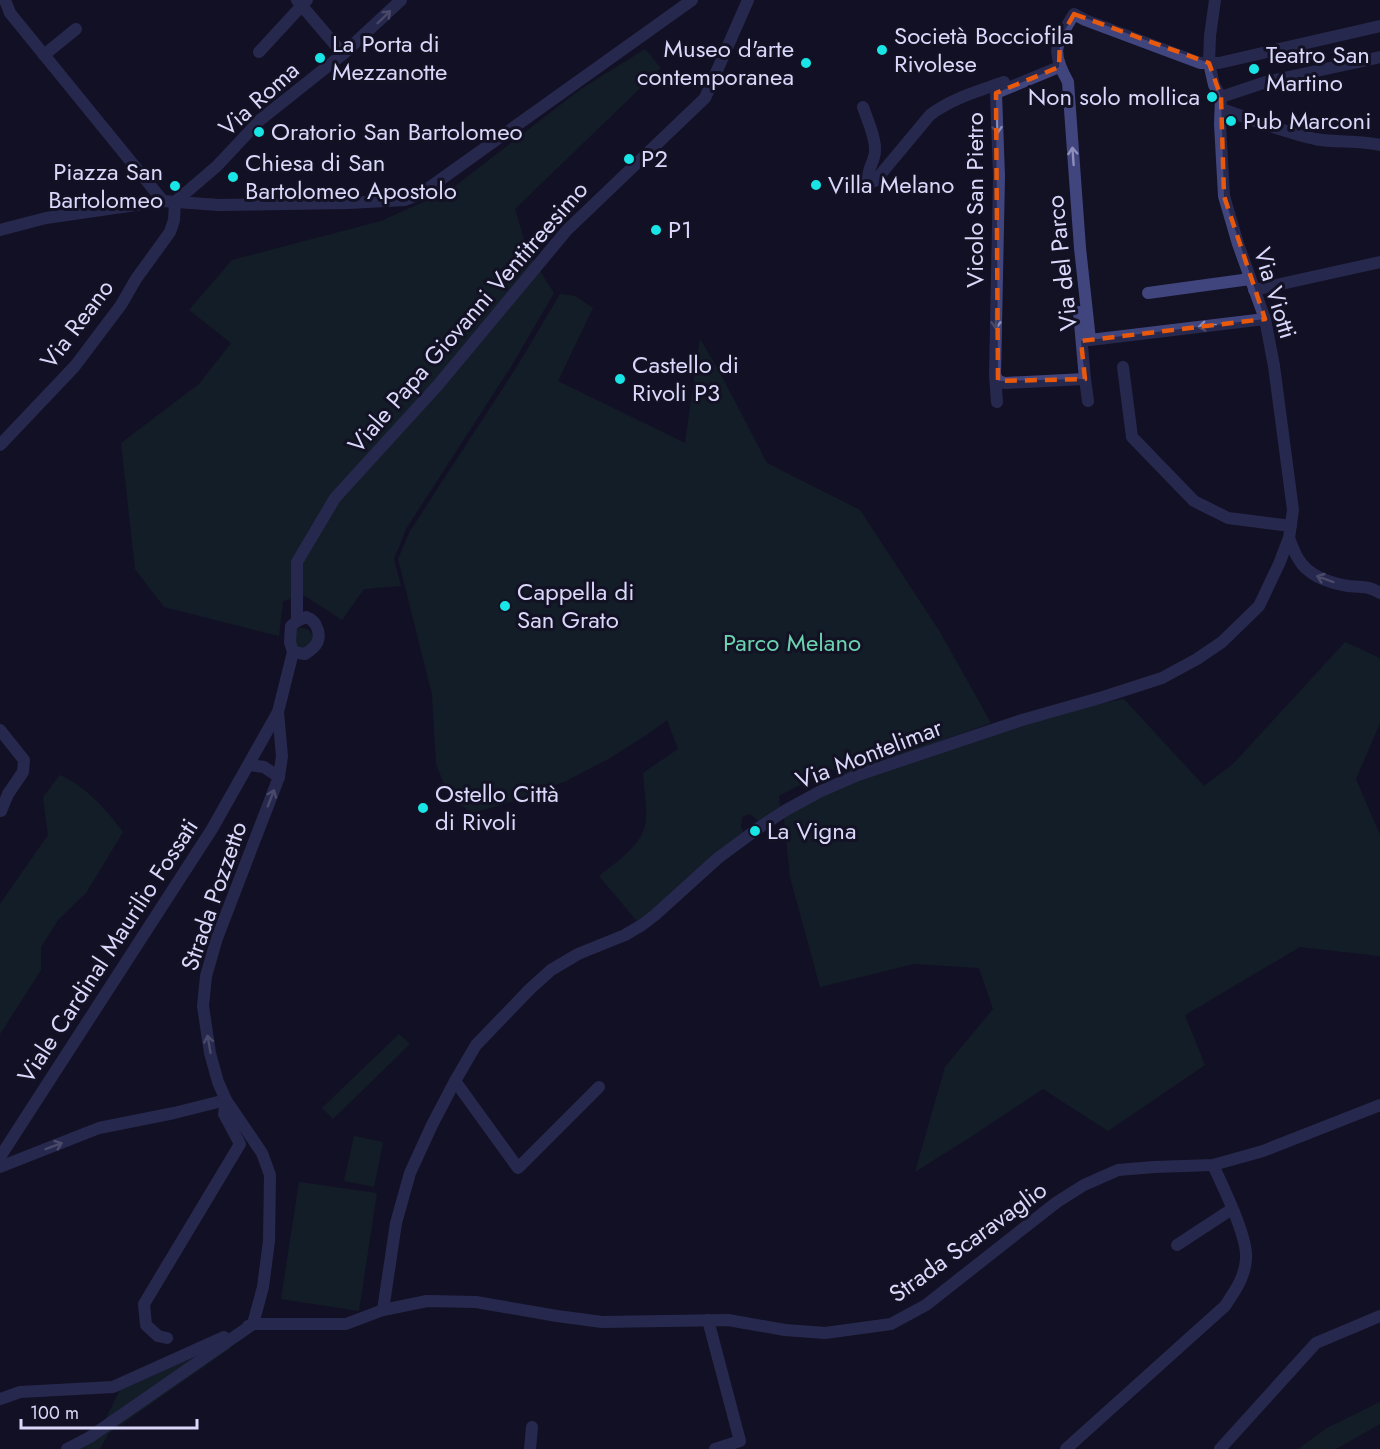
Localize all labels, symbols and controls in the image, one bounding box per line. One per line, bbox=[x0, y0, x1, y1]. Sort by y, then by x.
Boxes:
one-way arrow bbox=[376, 9, 391, 24]
place label: Società Bocciofila Rivolese bbox=[894, 18, 1074, 81]
place label: La Porta di Mezzanotte bbox=[332, 26, 447, 89]
place label: Museo d'arte contemporanea bbox=[637, 31, 794, 94]
place label: Teatro San Martino bbox=[1266, 37, 1370, 100]
marker: Società Bocciofila Rivolese bbox=[875, 43, 889, 57]
marker: La Porta di Mezzanotte bbox=[313, 51, 327, 65]
street label: Via Roma bbox=[211, 53, 307, 144]
marker: Museo d'arte contemporanea bbox=[799, 56, 813, 70]
marker: Teatro San Martino bbox=[1247, 62, 1261, 76]
place label: Non solo mollica bbox=[1028, 79, 1200, 114]
marker: Non solo mollica bbox=[1205, 90, 1219, 104]
place label: Pub Marconi bbox=[1243, 103, 1371, 138]
street label: Vicolo San Pietro bbox=[957, 112, 992, 288]
place label: Oratorio San Bartolomeo bbox=[271, 114, 523, 149]
one-way arrow bbox=[991, 114, 1003, 134]
marker: Pub Marconi bbox=[1224, 114, 1238, 128]
marker: Oratorio San Bartolomeo bbox=[252, 125, 266, 139]
place label: P2 bbox=[641, 141, 668, 176]
place label: Chiesa di San Bartolomeo Apostolo bbox=[245, 145, 457, 208]
one-way arrow bbox=[1067, 147, 1078, 166]
marker: P2 bbox=[622, 152, 636, 166]
place label: Piazza San Bartolomeo bbox=[48, 154, 163, 217]
place label: Villa Melano bbox=[828, 167, 954, 202]
marker: Chiesa di San Bartolomeo Apostolo bbox=[226, 170, 240, 184]
street label: Viale Papa Giovanni Ventitreesimo bbox=[339, 173, 596, 460]
marker: Villa Melano bbox=[809, 178, 823, 192]
marker: Piazza San Bartolomeo bbox=[168, 179, 182, 193]
street label: Via del Parco bbox=[1037, 194, 1086, 333]
place label: P1 bbox=[668, 212, 692, 247]
marker: P1 bbox=[649, 223, 663, 237]
street label: Via Viotti bbox=[1245, 243, 1306, 343]
street label: Via Reano bbox=[31, 272, 122, 376]
one-way arrow bbox=[990, 309, 1002, 329]
one-way arrow bbox=[1197, 321, 1217, 332]
place label: Castello di Rivoli P3 bbox=[632, 347, 739, 410]
marker: Castello di Rivoli P3 bbox=[613, 372, 627, 386]
one-way arrow bbox=[1316, 572, 1335, 583]
place label: Cappella di San Grato bbox=[517, 574, 634, 637]
marker: Cappella di San Grato bbox=[498, 599, 512, 613]
park label: Parco Melano bbox=[723, 625, 861, 660]
street label: Via Montelimar bbox=[791, 709, 948, 798]
place label: Ostello Città di Rivoli bbox=[435, 776, 559, 839]
one-way arrow bbox=[266, 790, 277, 808]
marker: Ostello Città di Rivoli bbox=[416, 801, 430, 815]
street label: Viale Cardinal Maurilio Fossati bbox=[9, 812, 206, 1090]
place label: La Vigna bbox=[767, 813, 856, 848]
street label: Strada Pozzetto bbox=[172, 817, 255, 975]
marker: La Vigna bbox=[748, 824, 762, 838]
one-way arrow bbox=[203, 1035, 214, 1054]
one-way arrow bbox=[45, 1139, 63, 1150]
street label: Strada Scaravaglio bbox=[882, 1172, 1054, 1311]
scale bar bbox=[21, 1392, 196, 1430]
text: 100 m bbox=[30, 1400, 79, 1426]

